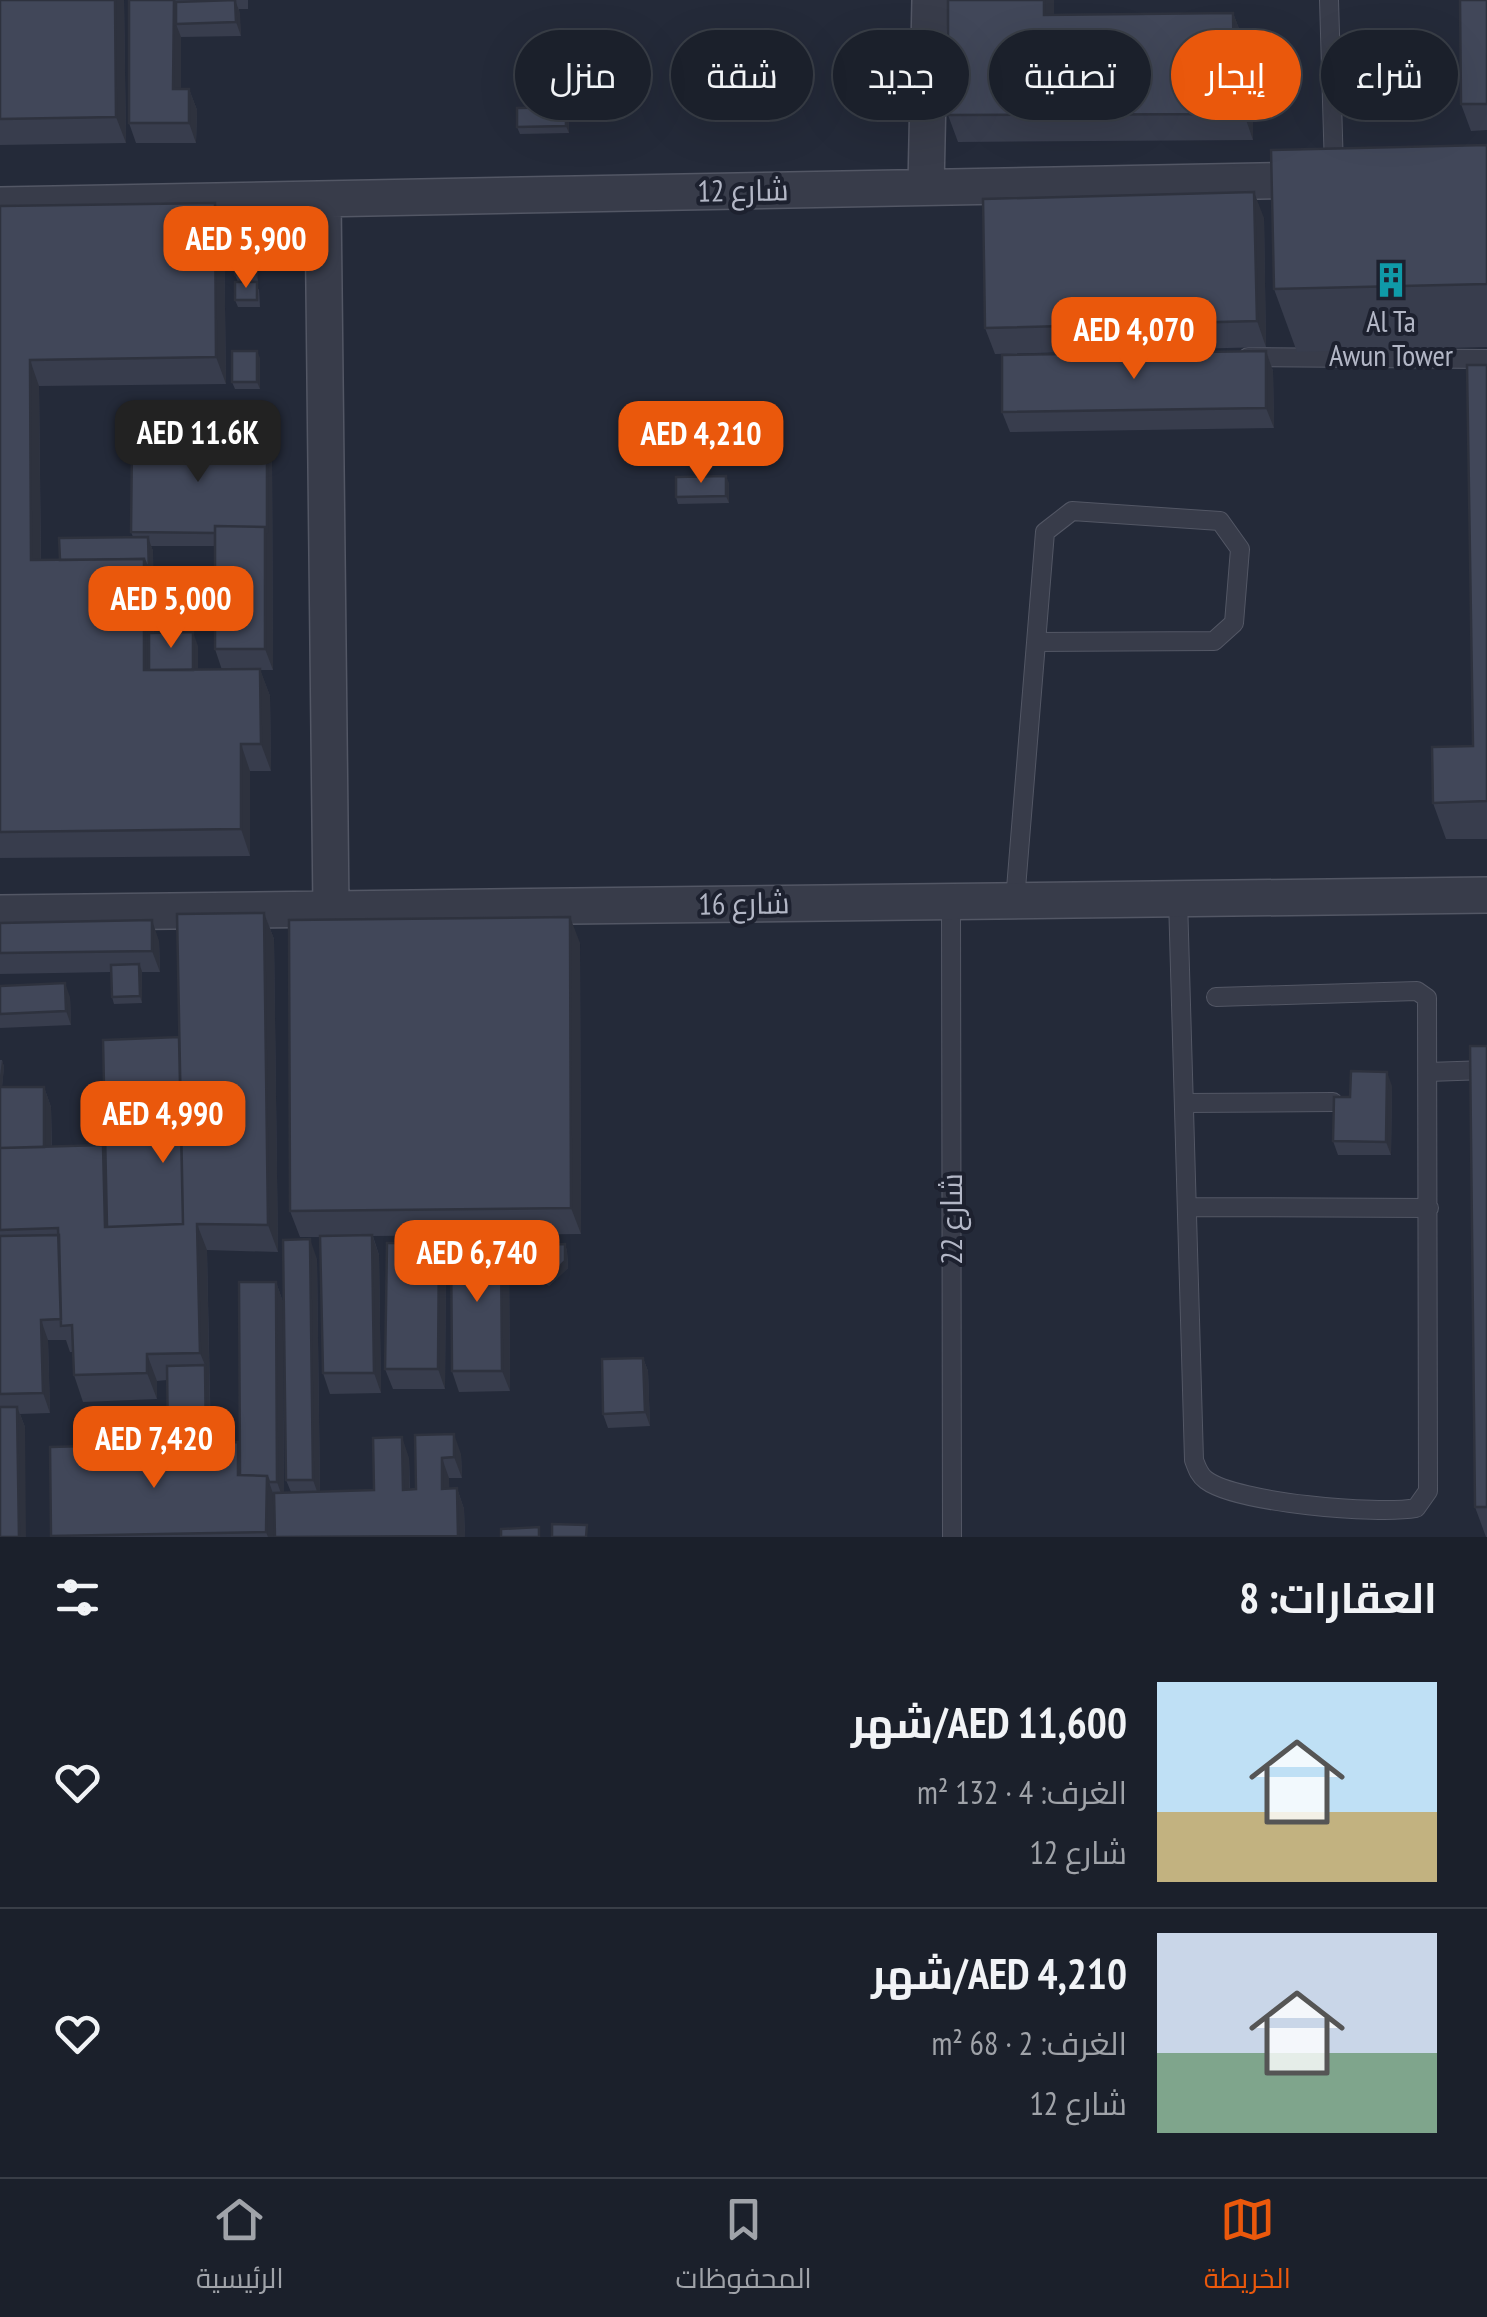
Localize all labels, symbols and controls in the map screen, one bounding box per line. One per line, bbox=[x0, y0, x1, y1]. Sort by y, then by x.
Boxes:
chip: منزل bbox=[515, 30, 651, 120]
chip: شقة bbox=[671, 30, 813, 120]
chip: جديد bbox=[833, 30, 969, 120]
chip: تصفية bbox=[989, 30, 1151, 120]
chip: إيجار bbox=[1171, 30, 1301, 120]
chip: شراء bbox=[1321, 30, 1458, 120]
street label: شارع 12 bbox=[697, 169, 789, 212]
pin: AED 5,900 bbox=[132, 206, 360, 291]
text: AED 5,900 bbox=[185, 217, 307, 259]
building icon: Al Ta Awun Tower bbox=[1372, 261, 1410, 299]
pin: AED 4,070 bbox=[1020, 297, 1248, 382]
place label: Al Ta Awun Tower bbox=[1329, 301, 1454, 374]
text: AED 4,070 bbox=[1073, 308, 1195, 350]
pin: AED 11.6K bbox=[84, 400, 312, 485]
pin: AED 4,210 bbox=[587, 401, 815, 486]
text: AED 11.6K bbox=[137, 411, 259, 453]
text: AED 4,210 bbox=[640, 412, 762, 454]
pin: AED 5,000 bbox=[57, 566, 285, 651]
text: AED 5,000 bbox=[110, 577, 232, 619]
street label: شارع 16 bbox=[698, 882, 790, 925]
pin: AED 4,990 bbox=[49, 1081, 277, 1166]
text: AED 4,990 bbox=[102, 1092, 224, 1134]
street label: شارع 22 bbox=[931, 1173, 972, 1265]
pin: AED 6,740 bbox=[363, 1220, 591, 1305]
text: AED 6,740 bbox=[416, 1231, 538, 1273]
pin: AED 7,420 bbox=[40, 1406, 268, 1491]
text: AED 7,420 bbox=[95, 1417, 213, 1459]
icon: filters bbox=[50, 1570, 105, 1625]
text: العقارات: 8 bbox=[1239, 1570, 1437, 1625]
text: AED 11,600/شهر bbox=[851, 1695, 1127, 1750]
icon: home bbox=[1237, 1722, 1357, 1842]
icon: heart bbox=[50, 1755, 105, 1810]
text: الغرف: 4 · 132 m² bbox=[917, 1771, 1127, 1813]
text: شارع 12 bbox=[1029, 1831, 1127, 1873]
text: AED 4,210/شهر bbox=[871, 1946, 1127, 2001]
icon: home bbox=[1237, 1973, 1357, 2093]
icon: heart bbox=[50, 2006, 105, 2061]
text: الغرف: 2 · 68 m² bbox=[931, 2022, 1127, 2064]
text: شارع 12 bbox=[1029, 2082, 1127, 2124]
tab: الرئيسية bbox=[196, 2192, 284, 2304]
tab: المحفوظات bbox=[676, 2192, 812, 2304]
tab: الخريطة bbox=[1204, 2192, 1291, 2304]

